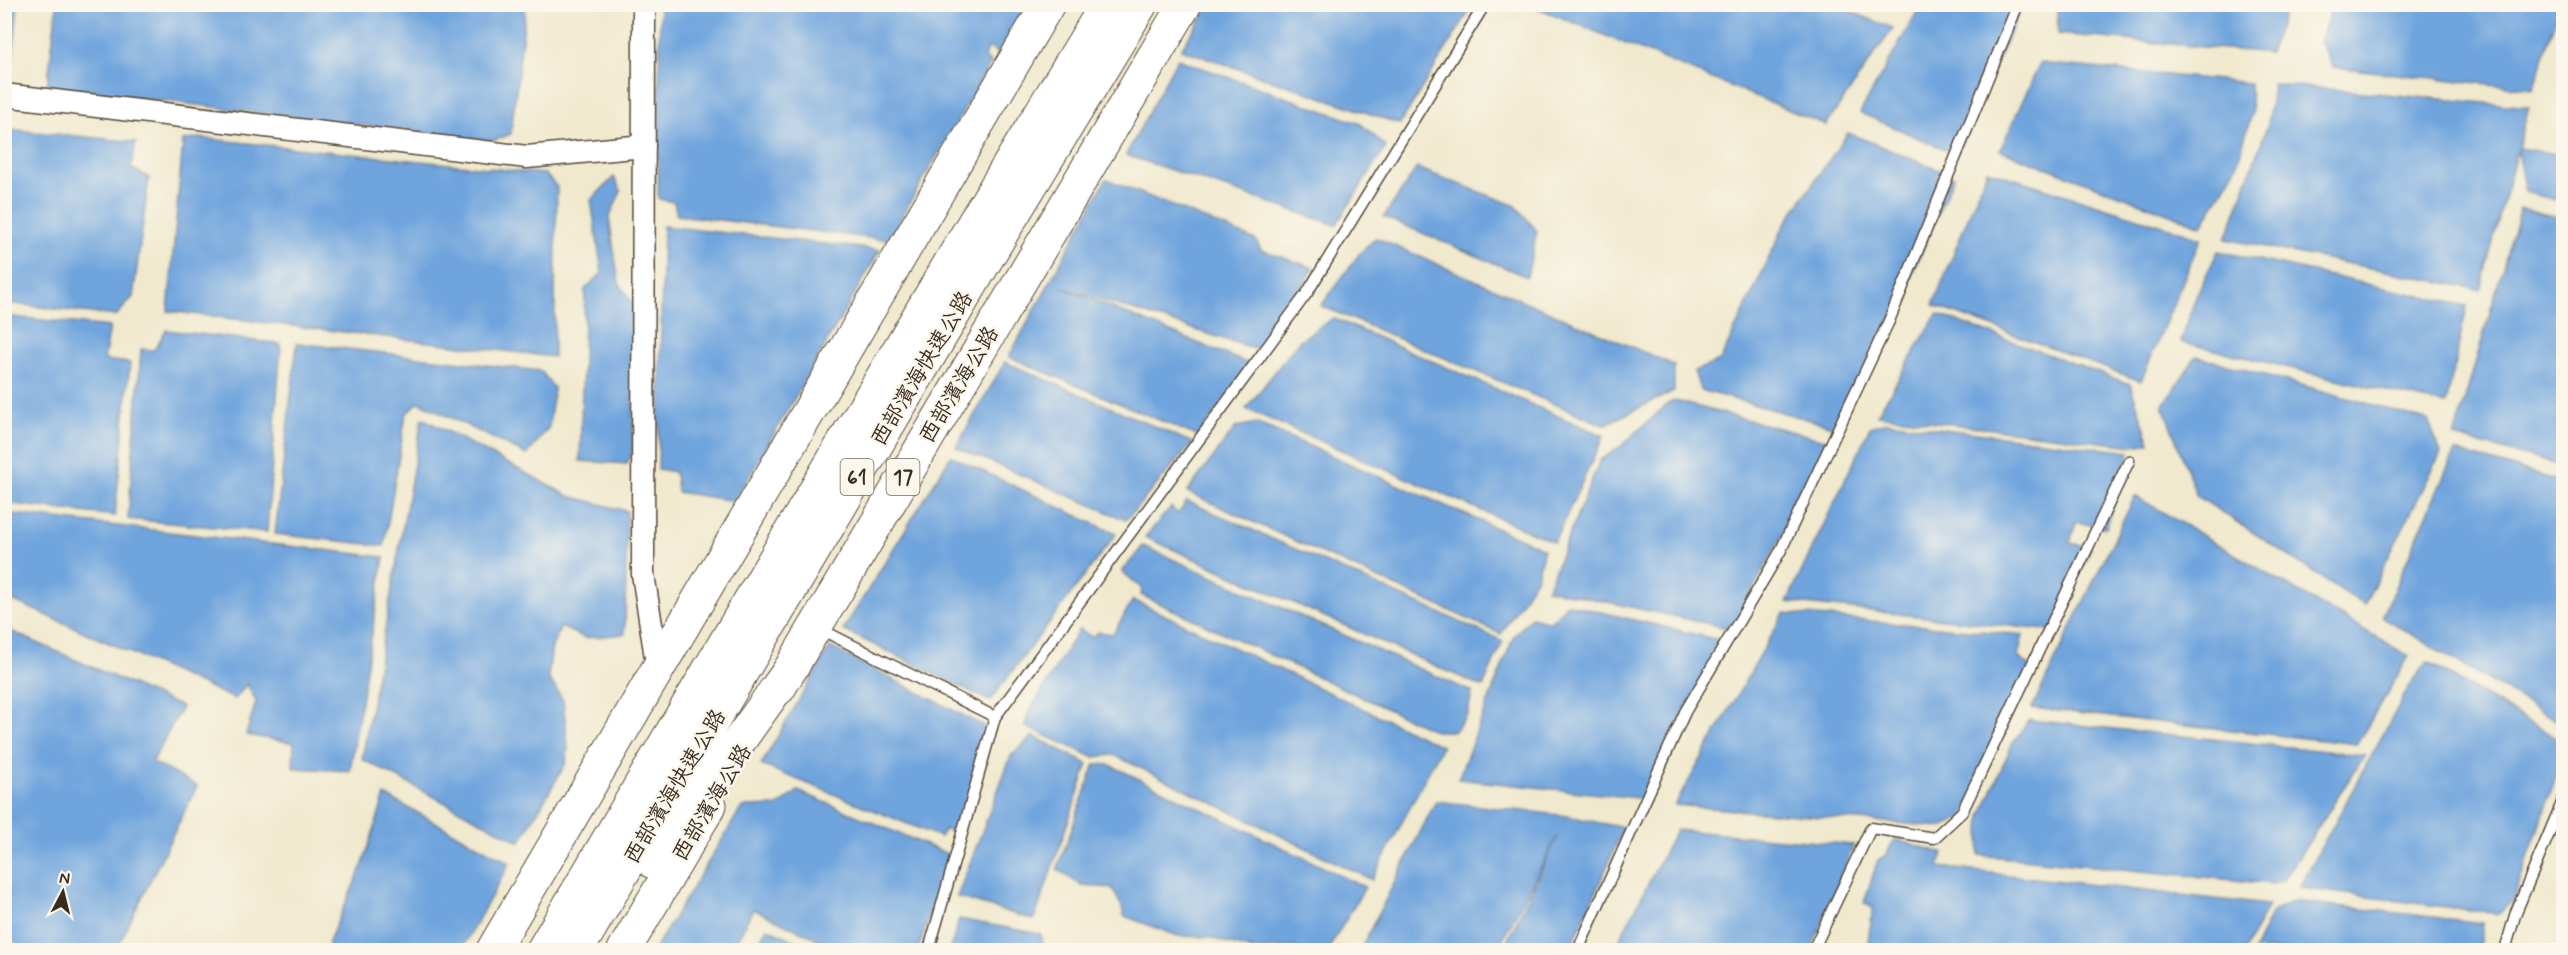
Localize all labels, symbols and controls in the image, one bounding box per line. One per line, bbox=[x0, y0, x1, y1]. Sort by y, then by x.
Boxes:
street label: 西部濱海快速公路 bbox=[865, 286, 980, 452]
street label: 西部濱海公路 bbox=[914, 321, 1006, 449]
road number: 61 bbox=[840, 459, 874, 495]
road number: 17 bbox=[886, 459, 920, 495]
street label: 西部濱海快速公路 bbox=[618, 704, 733, 870]
street label: 西部濱海公路 bbox=[667, 739, 759, 867]
north arrow bbox=[33, 862, 93, 922]
text: N bbox=[58, 868, 71, 890]

